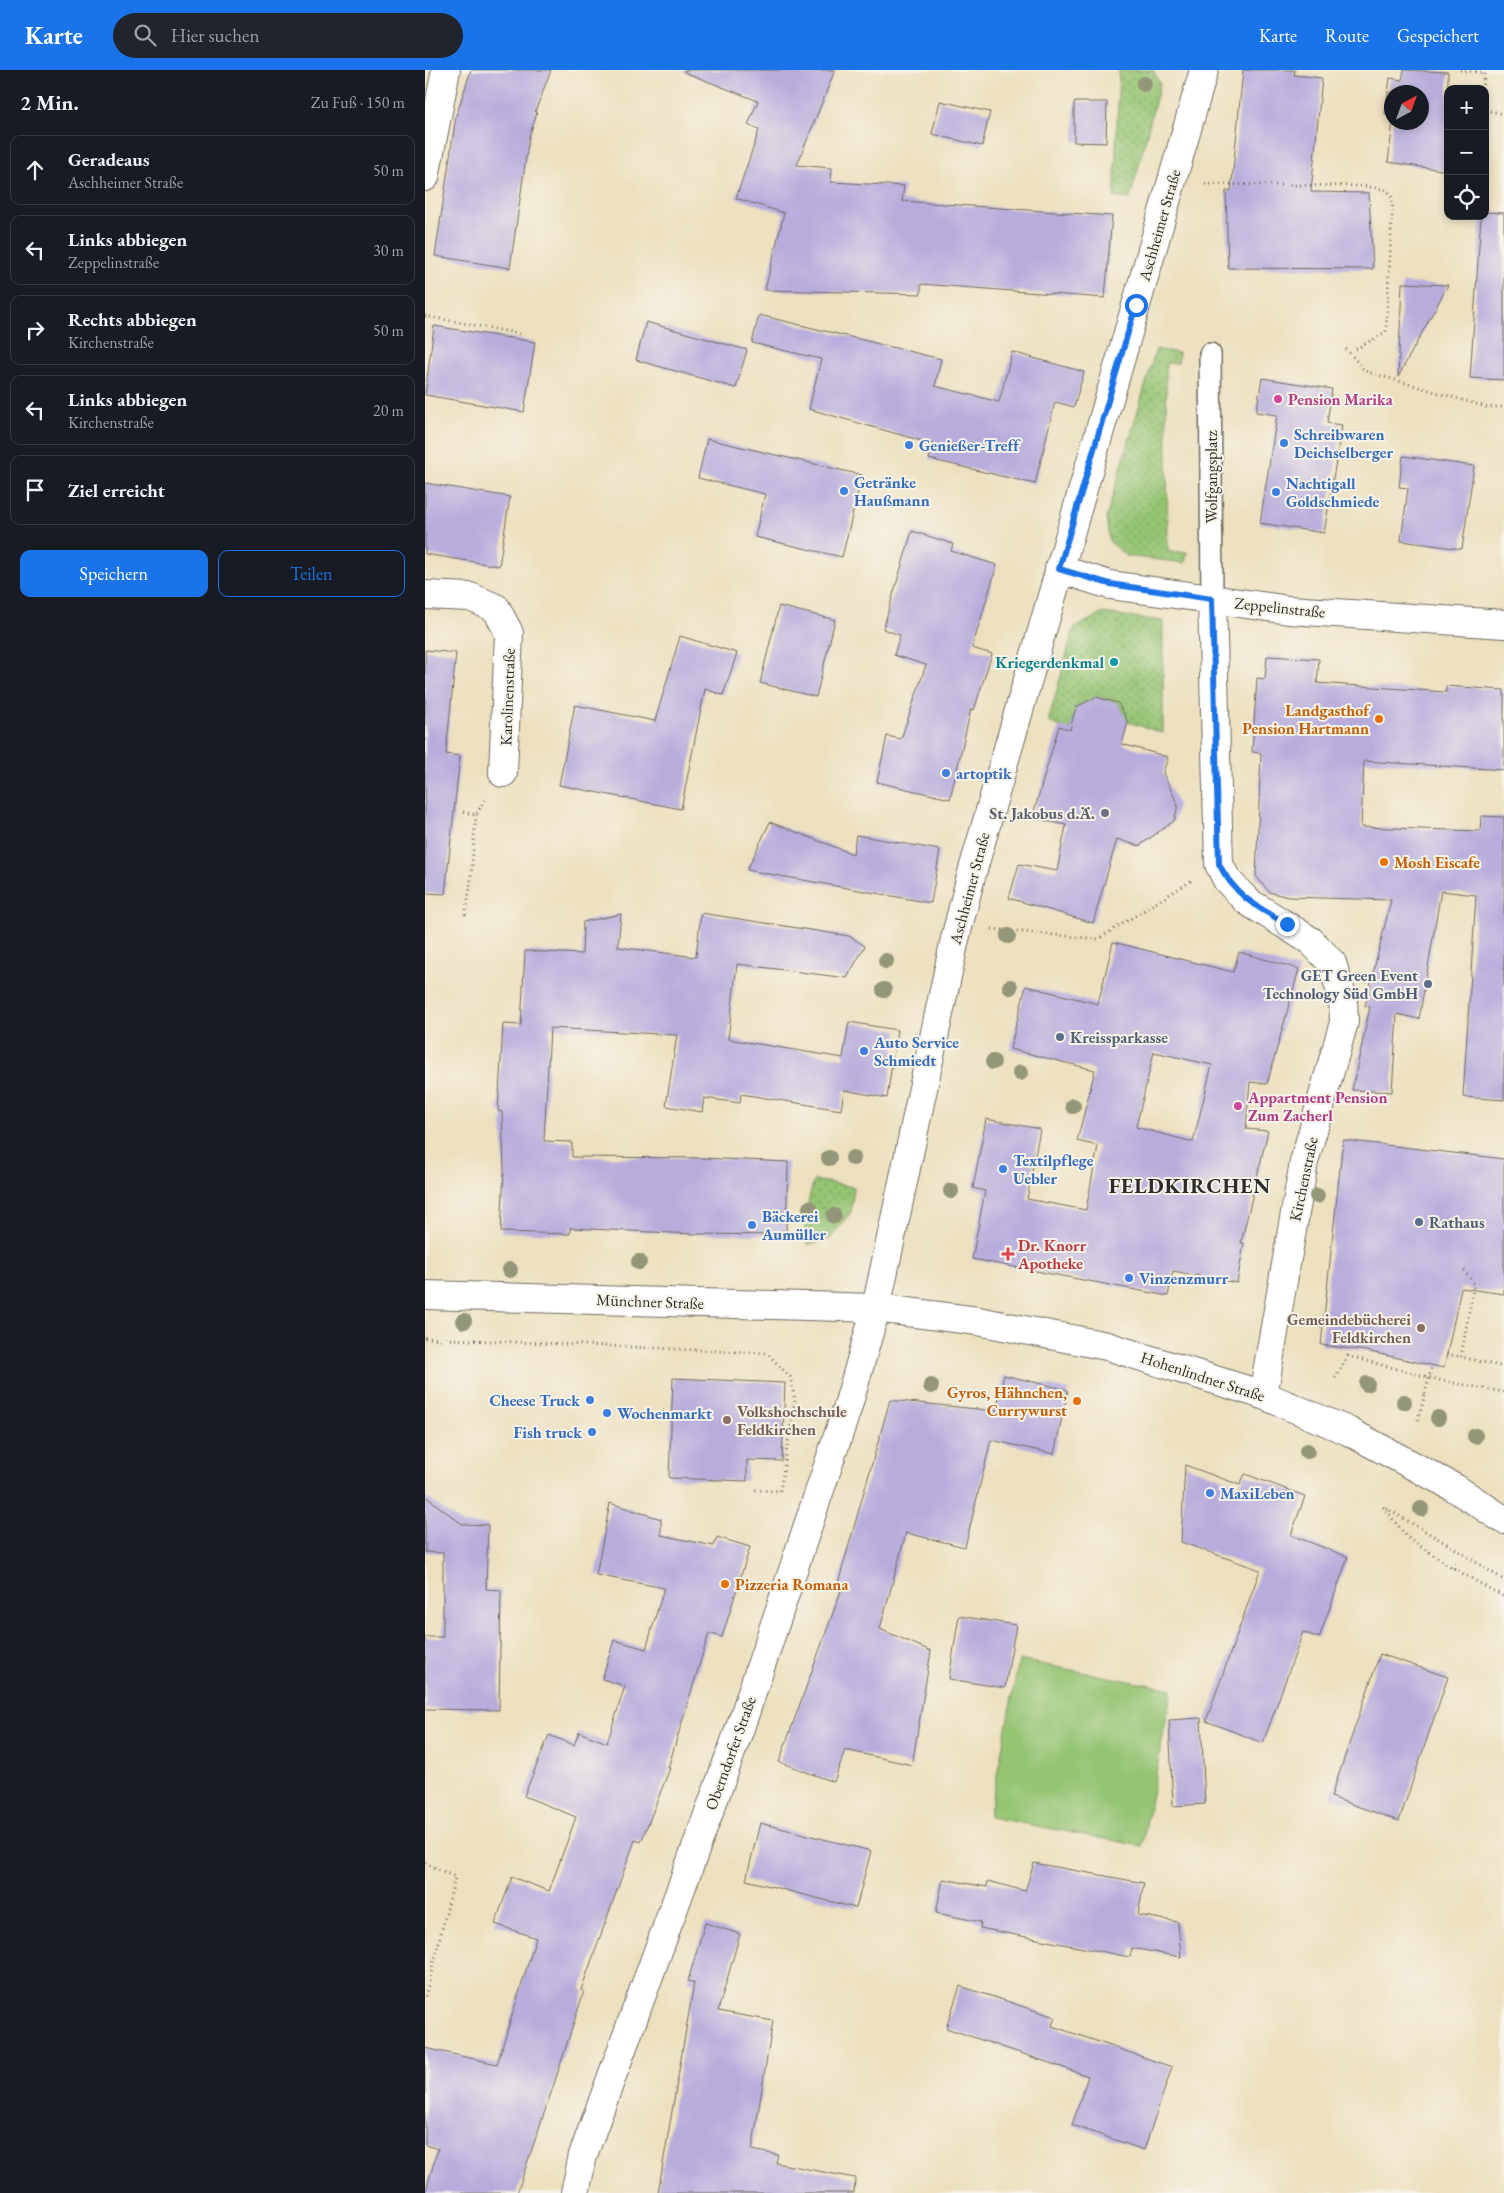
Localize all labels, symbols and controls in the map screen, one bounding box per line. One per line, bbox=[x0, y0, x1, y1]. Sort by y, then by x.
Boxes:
search box bbox=[113, 13, 463, 58]
text: Karte bbox=[25, 20, 83, 51]
icon: search bbox=[131, 21, 159, 49]
text: Hier suchen bbox=[171, 23, 260, 48]
text: Karte bbox=[1259, 24, 1297, 47]
text: Route bbox=[1325, 24, 1369, 47]
text: Gespeichert bbox=[1397, 24, 1479, 47]
north arrow bbox=[1384, 85, 1429, 130]
map controls bbox=[1444, 85, 1489, 220]
button: + bbox=[1444, 85, 1489, 130]
text: 2 Min. bbox=[20, 89, 79, 116]
text: Zu Fuß · 150 m bbox=[311, 92, 405, 113]
button: − bbox=[1444, 130, 1489, 175]
text: Geradeaus bbox=[68, 147, 150, 172]
icon: ahead bbox=[21, 156, 49, 184]
text: 50 m bbox=[373, 160, 404, 181]
street label: Aschheimer Straße bbox=[1133, 167, 1185, 284]
text: Aschheimer Straße bbox=[68, 172, 183, 193]
button: locate bbox=[1444, 175, 1489, 220]
text: Links abbiegen bbox=[68, 227, 187, 252]
icon: left bbox=[21, 236, 49, 264]
text: 30 m bbox=[373, 240, 404, 261]
text: Zeppelinstraße bbox=[68, 252, 159, 273]
route start bbox=[1125, 294, 1148, 317]
text: Rechts abbiegen bbox=[68, 307, 197, 332]
icon: right bbox=[21, 316, 49, 344]
text: 50 m bbox=[373, 320, 404, 341]
text: Kirchenstraße bbox=[68, 332, 154, 353]
text: Links abbiegen bbox=[68, 387, 187, 412]
place label: Pension Marika bbox=[1288, 389, 1394, 410]
marker: Pension Marika bbox=[1272, 393, 1284, 405]
icon: left bbox=[21, 396, 49, 424]
text: 20 m bbox=[373, 400, 404, 421]
text: Kirchenstraße bbox=[68, 412, 154, 433]
place label: Schreibwaren Deichselberger bbox=[1294, 424, 1394, 463]
street label: Wolfgangsplatz bbox=[1201, 431, 1222, 523]
place label: Genießer-Treff bbox=[919, 435, 1021, 456]
marker: Schreibwaren Deichselberger bbox=[1278, 437, 1290, 449]
marker: Genießer-Treff bbox=[903, 439, 915, 451]
place label: Getränke Haußmann bbox=[854, 472, 930, 511]
place label: Nachtigall Goldschmiede bbox=[1286, 473, 1379, 512]
icon: arrive bbox=[21, 476, 49, 504]
text: Ziel erreicht bbox=[68, 478, 165, 503]
marker: Getränke Haußmann bbox=[838, 485, 850, 497]
marker: Nachtigall Goldschmiede bbox=[1270, 486, 1282, 498]
button: Speichern bbox=[20, 550, 208, 597]
button: Teilen bbox=[218, 550, 405, 597]
street label: Zeppelinstraße bbox=[1234, 592, 1326, 623]
street label: Karolinenstraße bbox=[495, 648, 520, 746]
place label: Kriegerdenkmal bbox=[995, 652, 1104, 673]
marker: Kriegerdenkmal bbox=[1108, 656, 1120, 668]
place label: Landgasthof Pension Hartmann bbox=[1242, 700, 1371, 739]
marker: Landgasthof Pension Hartmann bbox=[1373, 713, 1385, 725]
place label: artoptik bbox=[956, 763, 1012, 784]
marker: artoptik bbox=[940, 767, 952, 779]
place label: St. Jakobus d.Ä. bbox=[989, 803, 1095, 824]
marker: St. Jakobus d.Ä. bbox=[1099, 807, 1111, 819]
street label: Aschheimer Straße bbox=[944, 830, 995, 947]
place label: Mosh Eiscafe bbox=[1394, 852, 1480, 873]
marker: Mosh Eiscafe bbox=[1378, 856, 1390, 868]
route end bbox=[1276, 913, 1299, 936]
place label: GET Green Event Technology Süd GmbH bbox=[1263, 965, 1418, 1004]
marker: GET Green Event Technology Süd GmbH bbox=[1422, 978, 1434, 990]
place label: Kreissparkasse bbox=[1070, 1027, 1168, 1048]
marker: Kreissparkasse bbox=[1054, 1031, 1066, 1043]
place label: Auto Service Schmiedt bbox=[873, 1032, 959, 1071]
marker: Auto Service Schmiedt bbox=[858, 1045, 870, 1057]
place label: Appartment Pension Zum Zacherl bbox=[1247, 1087, 1387, 1126]
marker: Appartment Pension Zum Zacherl bbox=[1232, 1100, 1244, 1112]
street label: Kirchenstraße bbox=[1284, 1135, 1323, 1223]
place label: Textilpflege Uebler bbox=[1013, 1150, 1094, 1189]
marker: Textilpflege Uebler bbox=[997, 1163, 1009, 1175]
district label: FELDKIRCHEN bbox=[1109, 1172, 1271, 1199]
place label: Bäckerei Aumüller bbox=[761, 1206, 826, 1245]
place label: Rathaus bbox=[1429, 1212, 1485, 1233]
marker: Rathaus bbox=[1413, 1216, 1425, 1228]
marker: Bäckerei Aumüller bbox=[746, 1219, 758, 1231]
place label: Dr. Knorr Apotheke bbox=[1017, 1235, 1087, 1274]
marker: Dr. Knorr Apotheke bbox=[1002, 1248, 1014, 1260]
place label: Vinzenzmurr bbox=[1139, 1268, 1229, 1289]
marker: Vinzenzmurr bbox=[1123, 1272, 1135, 1284]
street label: Münchner Straße bbox=[596, 1289, 704, 1314]
place label: Gemeindebücherei Feldkirchen bbox=[1287, 1309, 1411, 1348]
marker: Gemeindebücherei Feldkirchen bbox=[1415, 1322, 1427, 1334]
street label: Hohenlindner Straße bbox=[1138, 1346, 1268, 1406]
place label: Gyros, Hähnchen, Currywurst bbox=[947, 1382, 1067, 1421]
place label: Cheese Truck bbox=[489, 1390, 580, 1411]
marker: Cheese Truck bbox=[584, 1394, 596, 1406]
marker: Gyros, Hähnchen, Currywurst bbox=[1071, 1395, 1083, 1407]
place label: Volkshochschule Feldkirchen bbox=[737, 1401, 847, 1440]
place label: Wochenmarkt bbox=[617, 1403, 712, 1424]
marker: Wochenmarkt bbox=[601, 1407, 613, 1419]
marker: Volkshochschule Feldkirchen bbox=[721, 1414, 733, 1426]
place label: Fish truck bbox=[513, 1422, 582, 1443]
marker: Fish truck bbox=[586, 1426, 598, 1438]
place label: MaxiLeben bbox=[1220, 1483, 1295, 1504]
marker: MaxiLeben bbox=[1204, 1487, 1216, 1499]
place label: Pizzeria Romana bbox=[735, 1574, 849, 1595]
marker: Pizzeria Romana bbox=[719, 1578, 731, 1590]
street label: Oberndorfer Straße bbox=[700, 1693, 761, 1813]

